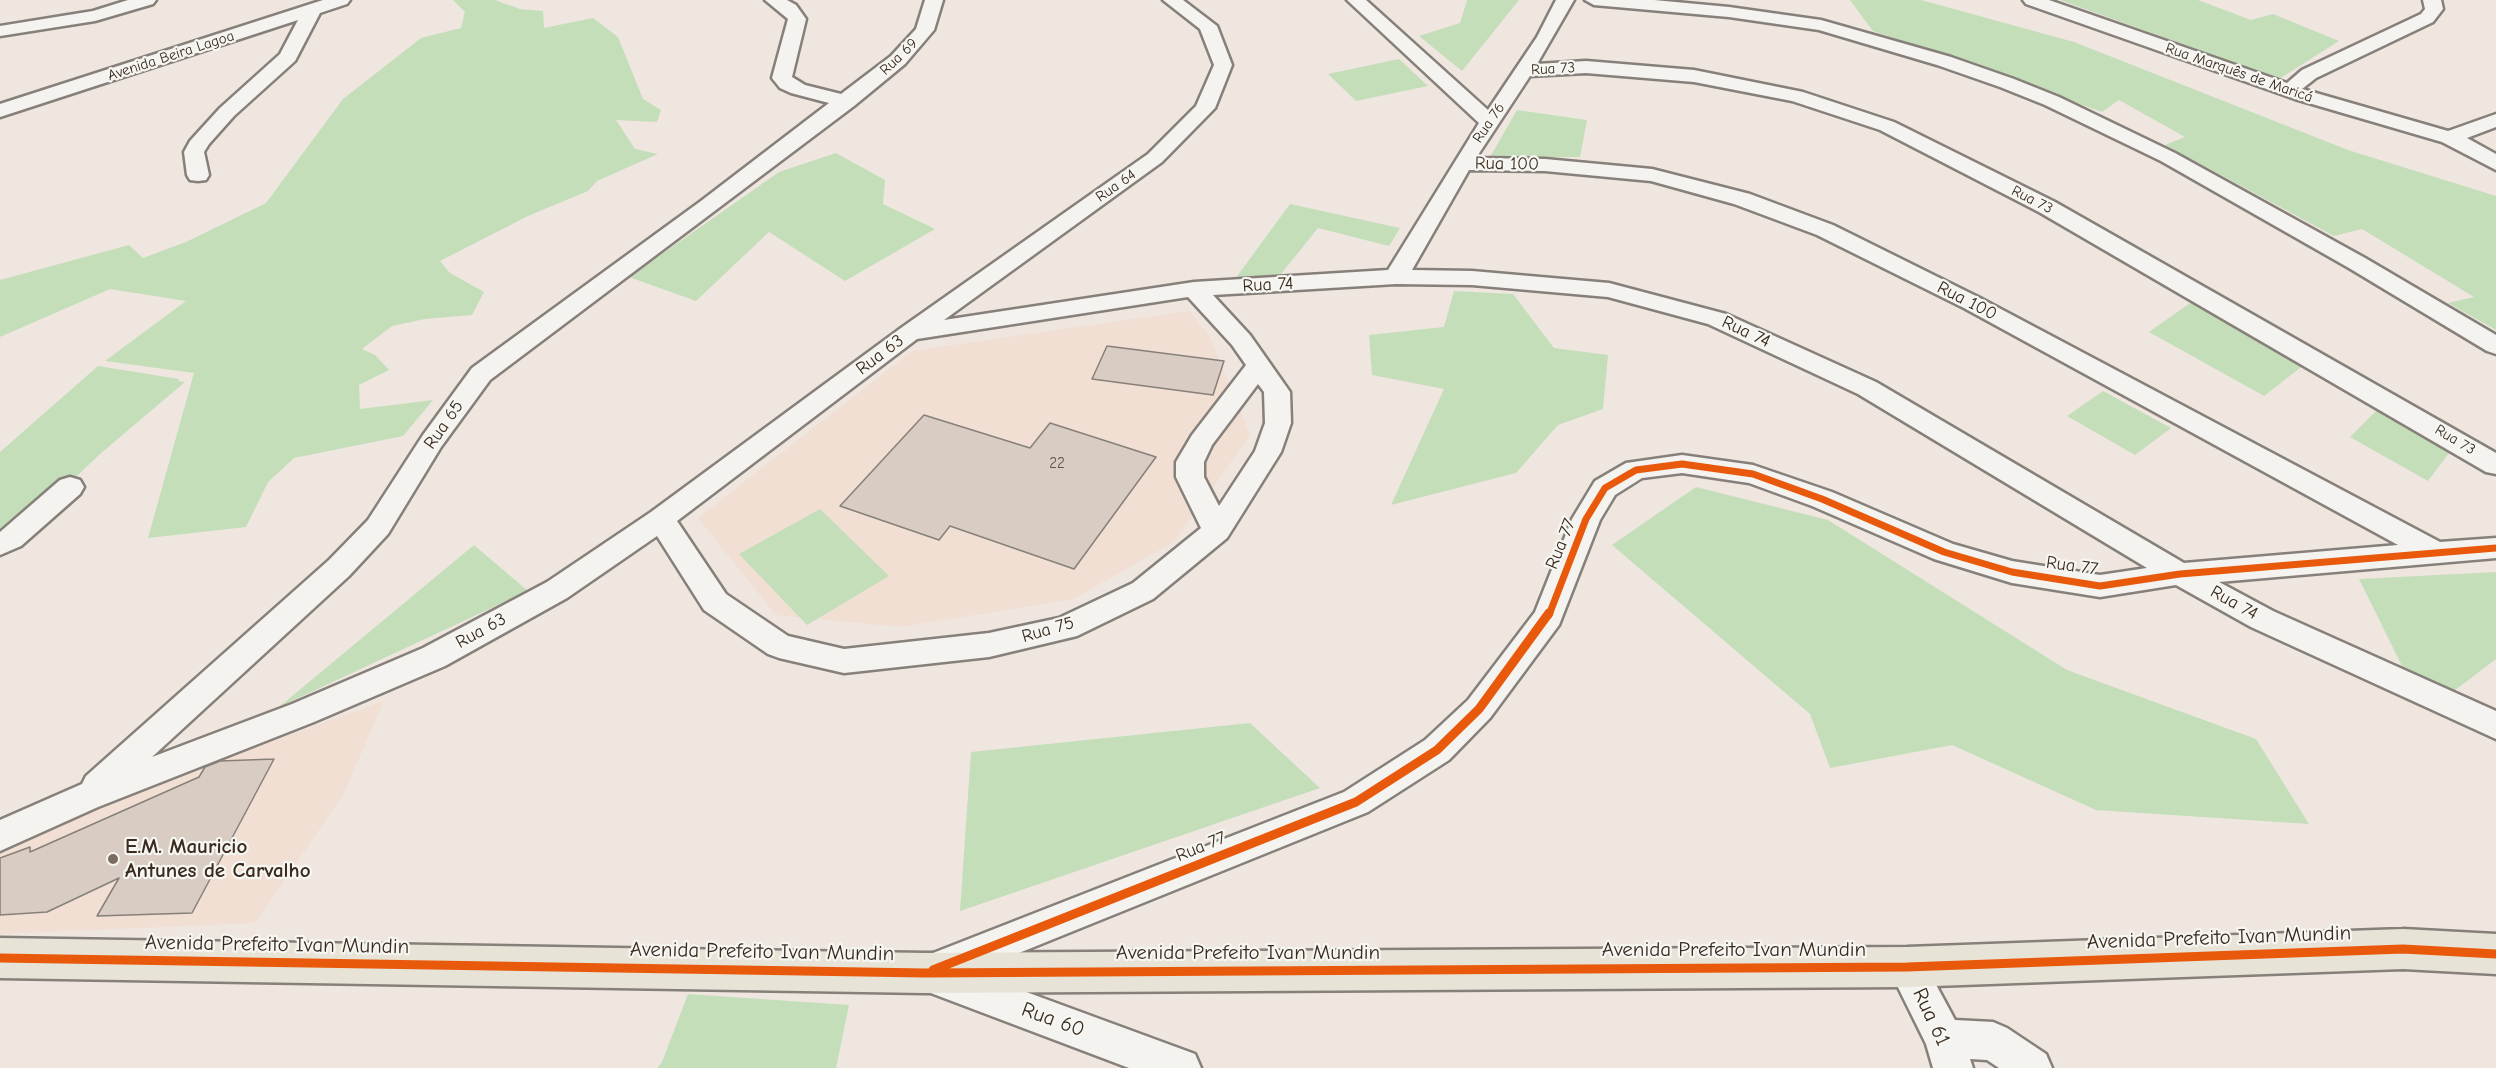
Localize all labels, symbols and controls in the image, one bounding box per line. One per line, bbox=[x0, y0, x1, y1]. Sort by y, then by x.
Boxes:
street label: Avenida Beira Lagoa bbox=[106, 27, 236, 85]
street label: Rua 69 bbox=[876, 35, 922, 79]
street label: Rua Marquês de Maricá bbox=[2163, 39, 2315, 107]
street label: Rua 73 bbox=[1531, 59, 1575, 79]
street label: Rua 76 bbox=[1469, 100, 1509, 146]
street label: Rua 100 bbox=[1475, 153, 1539, 175]
street label: Rua 64 bbox=[1093, 166, 1139, 206]
street label: Rua 73 bbox=[2008, 182, 2056, 218]
street label: Rua 74 bbox=[1242, 273, 1294, 297]
street label: Rua 100 bbox=[1933, 277, 2001, 325]
street label: Rua 74 bbox=[1718, 311, 1774, 353]
street label: Rua 63 bbox=[852, 330, 908, 380]
street label: Rua 65 bbox=[419, 396, 469, 454]
street label: Rua 73 bbox=[2431, 421, 2479, 459]
house number: 22 bbox=[1049, 455, 1065, 473]
street label: Rua 77 bbox=[1541, 516, 1581, 572]
street label: Rua 77 bbox=[2045, 552, 2099, 580]
street label: Rua 74 bbox=[2206, 581, 2262, 625]
street label: Rua 63 bbox=[452, 608, 510, 654]
street label: Rua 75 bbox=[1019, 612, 1077, 648]
street label: Rua 77 bbox=[1173, 827, 1229, 867]
place label: E.M. Mauricio Antunes de Carvalho bbox=[125, 834, 311, 884]
marker: E.M. Mauricio Antunes de Carvalho bbox=[106, 852, 120, 866]
street label: Avenida Prefeito Ivan Mundin bbox=[2086, 921, 2352, 955]
street label: Avenida Prefeito Ivan Mundin bbox=[145, 930, 409, 960]
street label: Avenida Prefeito Ivan Mundin bbox=[630, 937, 894, 967]
street label: Avenida Prefeito Ivan Mundin bbox=[1602, 937, 1866, 963]
street label: Avenida Prefeito Ivan Mundin bbox=[1116, 940, 1380, 966]
street label: Rua 61 bbox=[1907, 984, 1955, 1050]
street label: Rua 60 bbox=[1018, 997, 1088, 1043]

